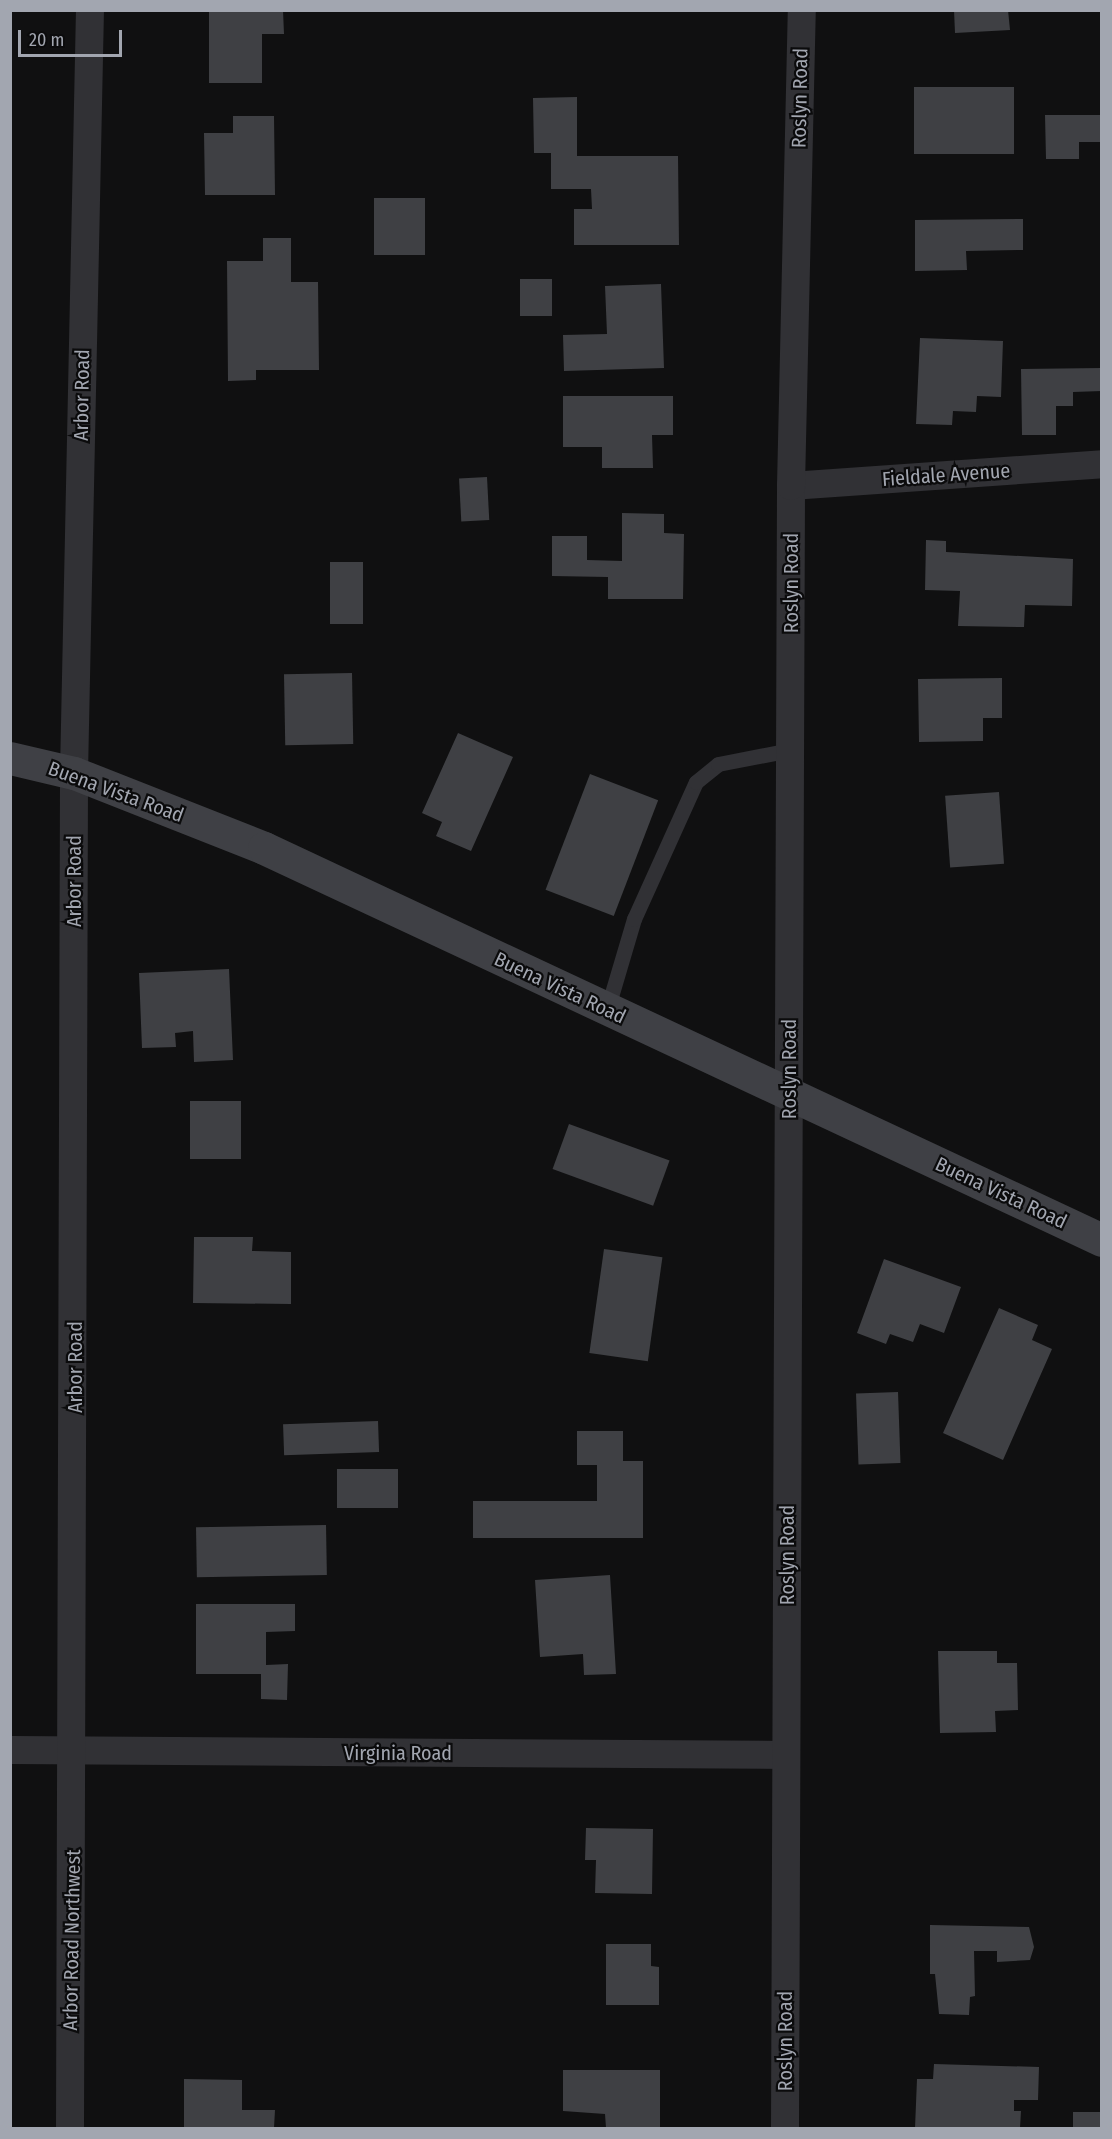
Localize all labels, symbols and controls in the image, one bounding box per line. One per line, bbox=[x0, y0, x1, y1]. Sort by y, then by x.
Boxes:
scale bar bbox=[21, 18, 124, 56]
text: 20 m bbox=[29, 29, 64, 51]
street label: Roslyn Road bbox=[787, 48, 813, 148]
street label: Arbor Road bbox=[69, 349, 95, 441]
street label: Fieldale Avenue bbox=[881, 459, 1011, 491]
street label: Roslyn Road bbox=[779, 533, 803, 633]
street label: Buena Vista Road bbox=[45, 756, 187, 828]
street label: Arbor Road bbox=[62, 835, 86, 927]
street label: Buena Vista Road bbox=[490, 947, 630, 1029]
street label: Roslyn Road bbox=[777, 1019, 801, 1119]
street label: Buena Vista Road bbox=[931, 1152, 1071, 1234]
street label: Arbor Road bbox=[63, 1321, 87, 1413]
street label: Roslyn Road bbox=[775, 1505, 799, 1605]
street label: Virginia Road bbox=[344, 1741, 452, 1765]
street label: Arbor Road Northwest bbox=[58, 1849, 86, 2031]
street label: Roslyn Road bbox=[773, 1991, 797, 2091]

